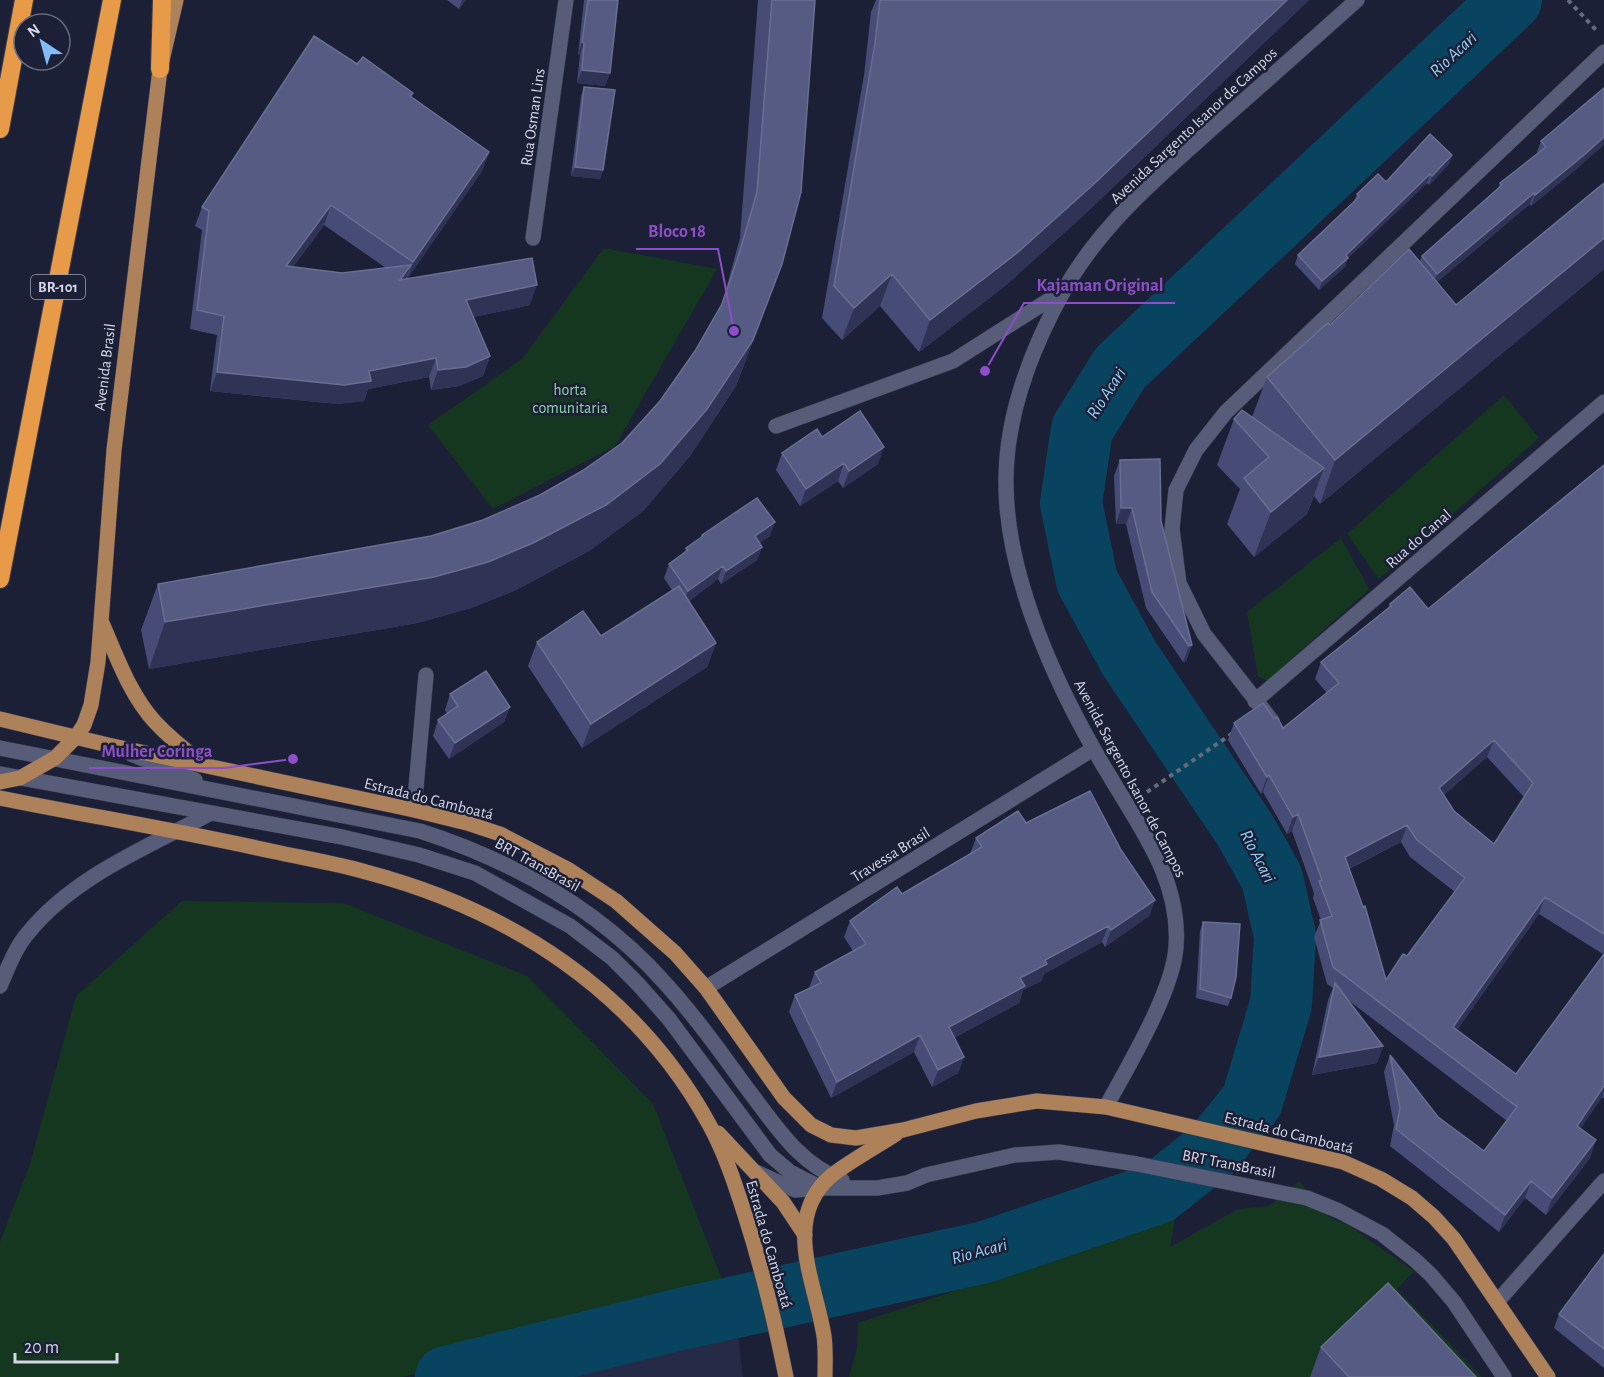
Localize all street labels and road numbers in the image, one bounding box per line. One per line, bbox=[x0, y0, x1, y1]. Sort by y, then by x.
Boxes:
street label: Avenida Sargento Isanor de Campos bbox=[1107, 44, 1280, 207]
street label: Rua Osman Lins bbox=[518, 67, 548, 167]
road number: BR-101 bbox=[31, 275, 85, 299]
street label: Avenida Brasil bbox=[92, 323, 118, 412]
street label: Rua do Canal bbox=[1383, 506, 1454, 571]
street label: Avenida Sargento Isanor de Campos bbox=[1071, 677, 1189, 880]
street label: Estrada do Camboatá bbox=[363, 775, 495, 823]
street label: Travessa Brasil bbox=[848, 824, 933, 885]
street label: BRT TransBrasil bbox=[492, 835, 583, 895]
street label: Estrada do Camboatá bbox=[1223, 1109, 1355, 1157]
street label: BRT TransBrasil bbox=[1181, 1147, 1277, 1181]
street label: Estrada do Camboatá bbox=[743, 1178, 795, 1310]

